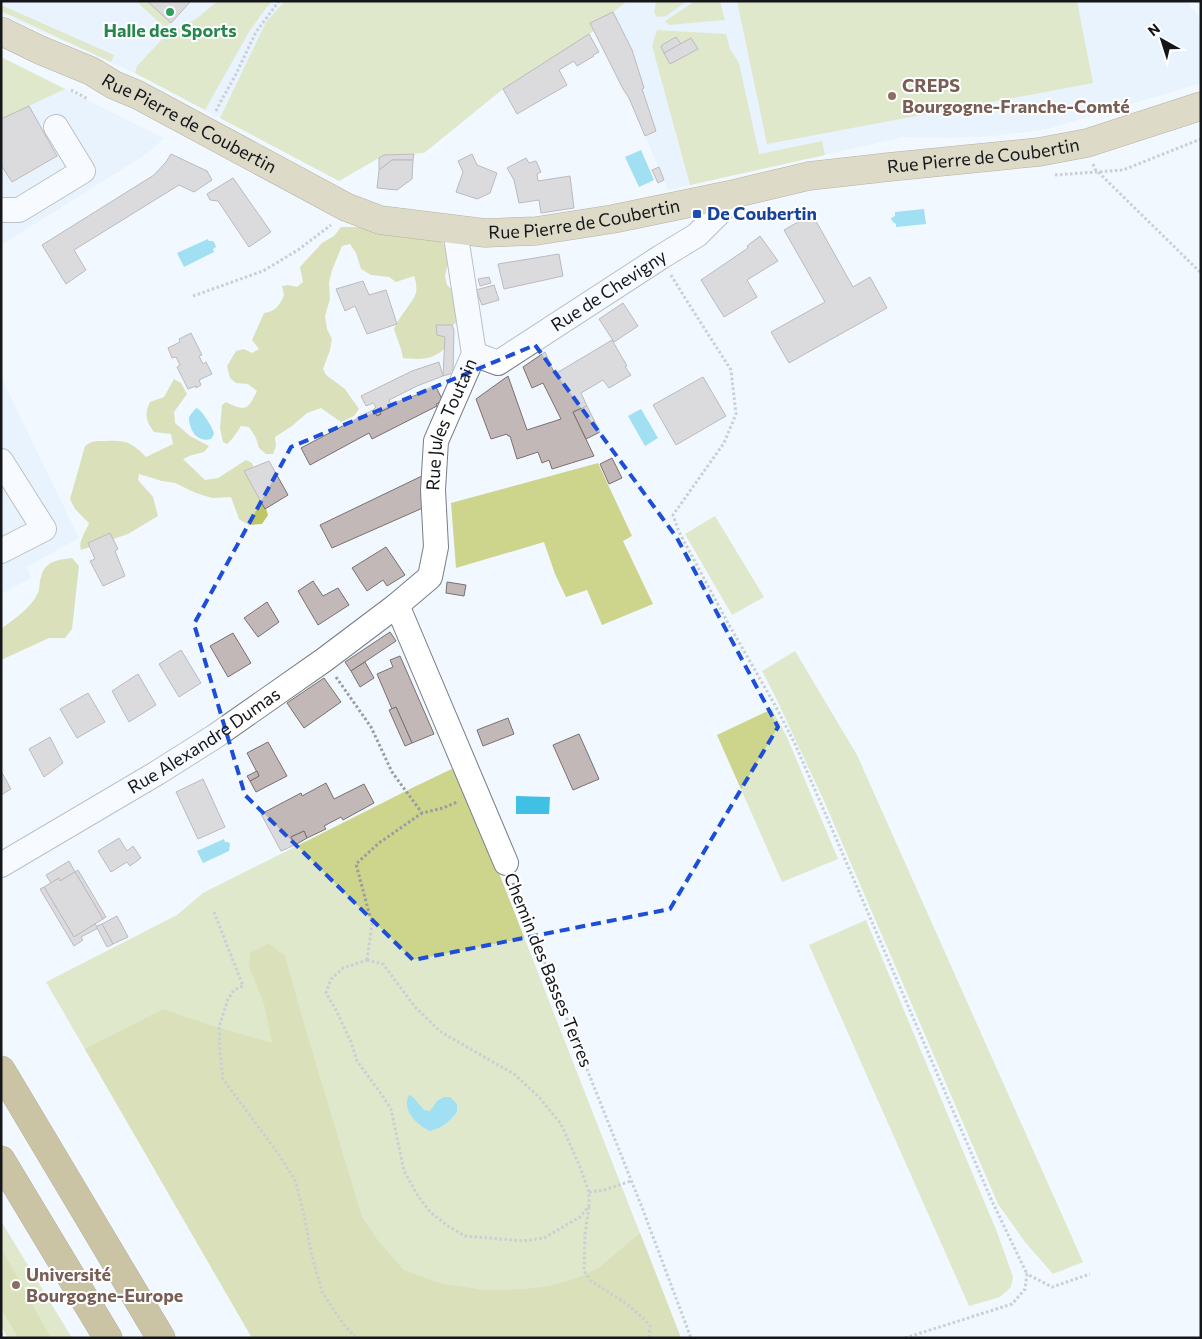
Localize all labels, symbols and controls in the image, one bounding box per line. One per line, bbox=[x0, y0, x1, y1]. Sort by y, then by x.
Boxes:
marker: Halle des Sports bbox=[164, 6, 176, 18]
north arrow bbox=[1137, 15, 1187, 65]
place label: Halle des Sports bbox=[103, 19, 237, 41]
text: N bbox=[1144, 20, 1163, 39]
street label: Rue Pierre de Coubertin bbox=[98, 68, 281, 177]
place label: CREPS Bourgogne-Franche-Comté bbox=[902, 74, 1130, 117]
marker: CREPS Bourgogne-Franche-Comté bbox=[886, 90, 898, 102]
street label: Rue Pierre de Coubertin bbox=[886, 133, 1081, 177]
street label: Rue Pierre de Coubertin bbox=[488, 193, 682, 243]
place label: De Coubertin bbox=[707, 202, 817, 224]
marker: De Coubertin bbox=[691, 208, 703, 220]
street label: Rue de Chevigny bbox=[547, 244, 670, 336]
street label: Rue Jules Toutain bbox=[421, 354, 481, 491]
street label: Rue Alexandre Dumas bbox=[123, 682, 284, 798]
street label: Chemin des Basses Terres bbox=[500, 869, 598, 1070]
place label: Université Bourgogne-Europe bbox=[26, 1263, 183, 1306]
marker: Université Bourgogne-Europe bbox=[10, 1279, 22, 1291]

